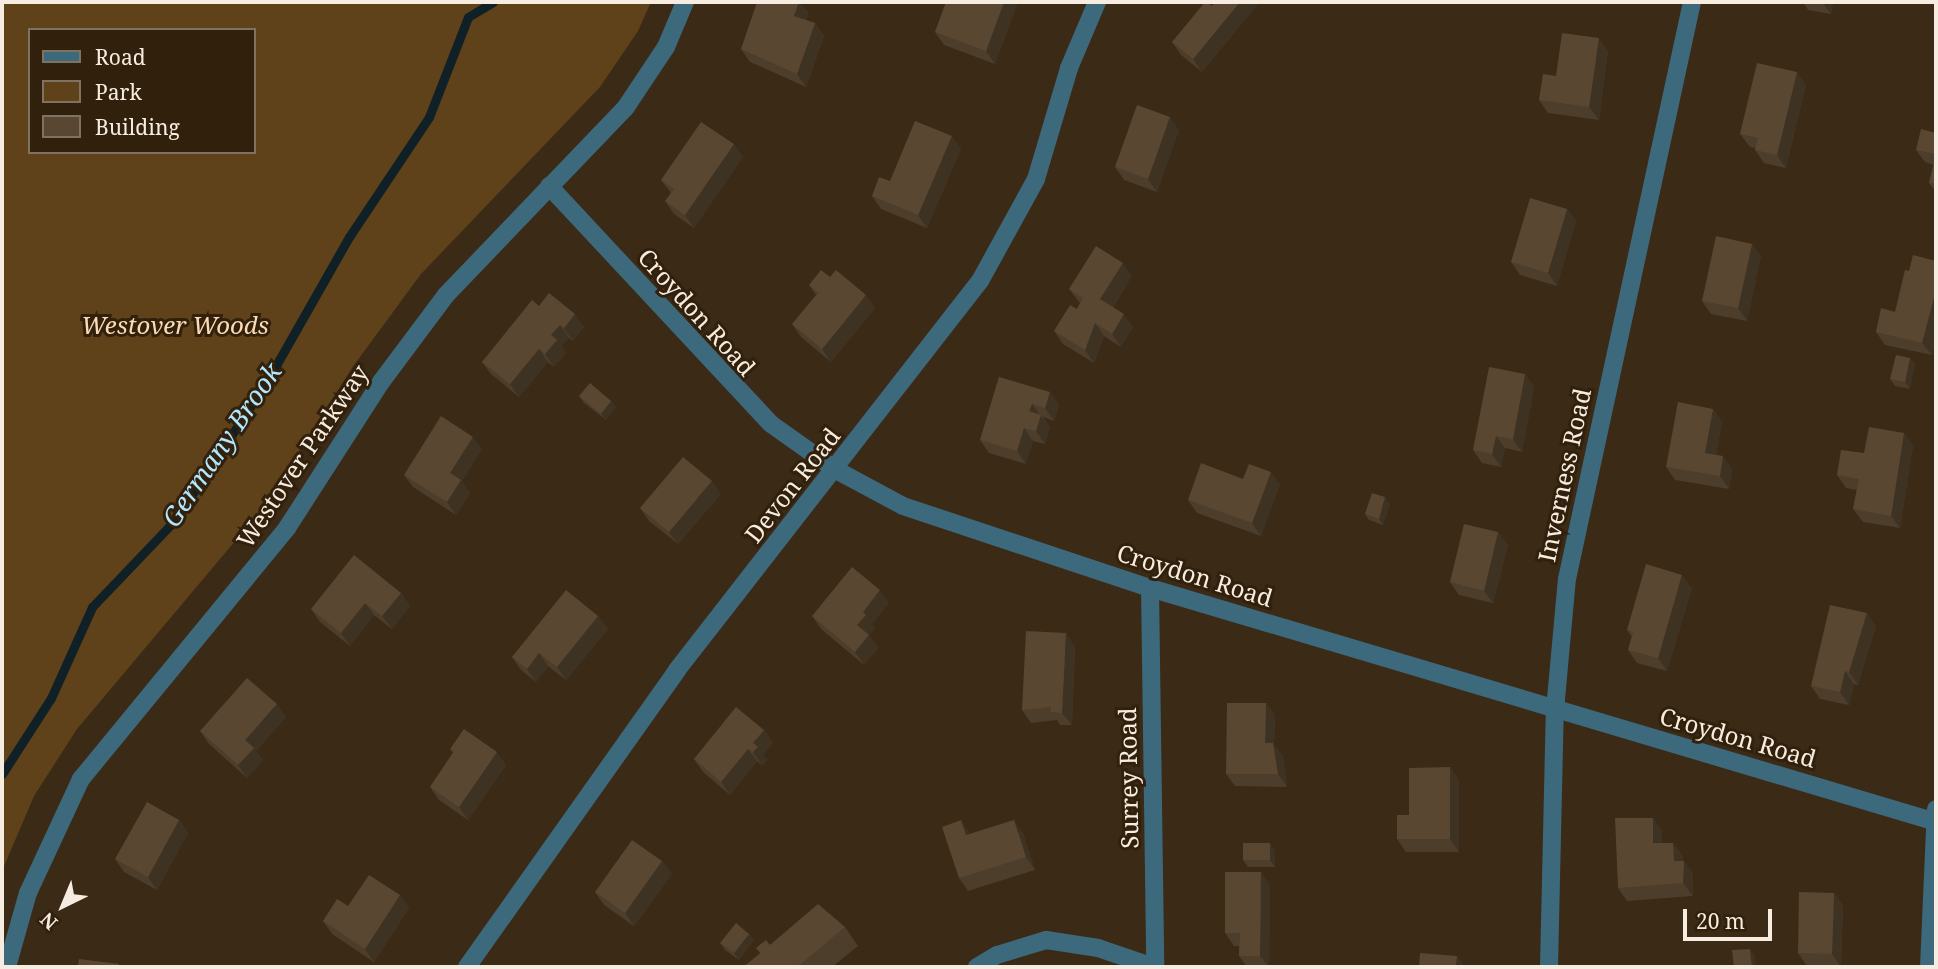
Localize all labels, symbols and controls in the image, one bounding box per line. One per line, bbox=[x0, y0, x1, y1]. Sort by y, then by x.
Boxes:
legend bbox=[28, 28, 256, 154]
text: Road bbox=[95, 43, 146, 71]
text: Park bbox=[95, 78, 142, 106]
text: Building bbox=[95, 113, 180, 141]
street label: Croydon Road bbox=[632, 242, 762, 382]
park label: Westover Woods bbox=[81, 311, 269, 339]
water label: Germany Brook bbox=[156, 357, 288, 533]
street label: Westover Parkway bbox=[230, 359, 374, 553]
street label: Inverness Road bbox=[1532, 386, 1596, 564]
street label: Devon Road bbox=[738, 422, 846, 548]
street label: Croydon Road bbox=[1114, 538, 1276, 612]
street label: Croydon Road bbox=[1657, 701, 1819, 773]
street label: Surrey Road bbox=[1112, 707, 1144, 849]
north arrow bbox=[28, 871, 98, 941]
scale bar bbox=[1686, 895, 1775, 939]
text: N bbox=[34, 907, 63, 936]
text: 20 m bbox=[1696, 907, 1745, 935]

